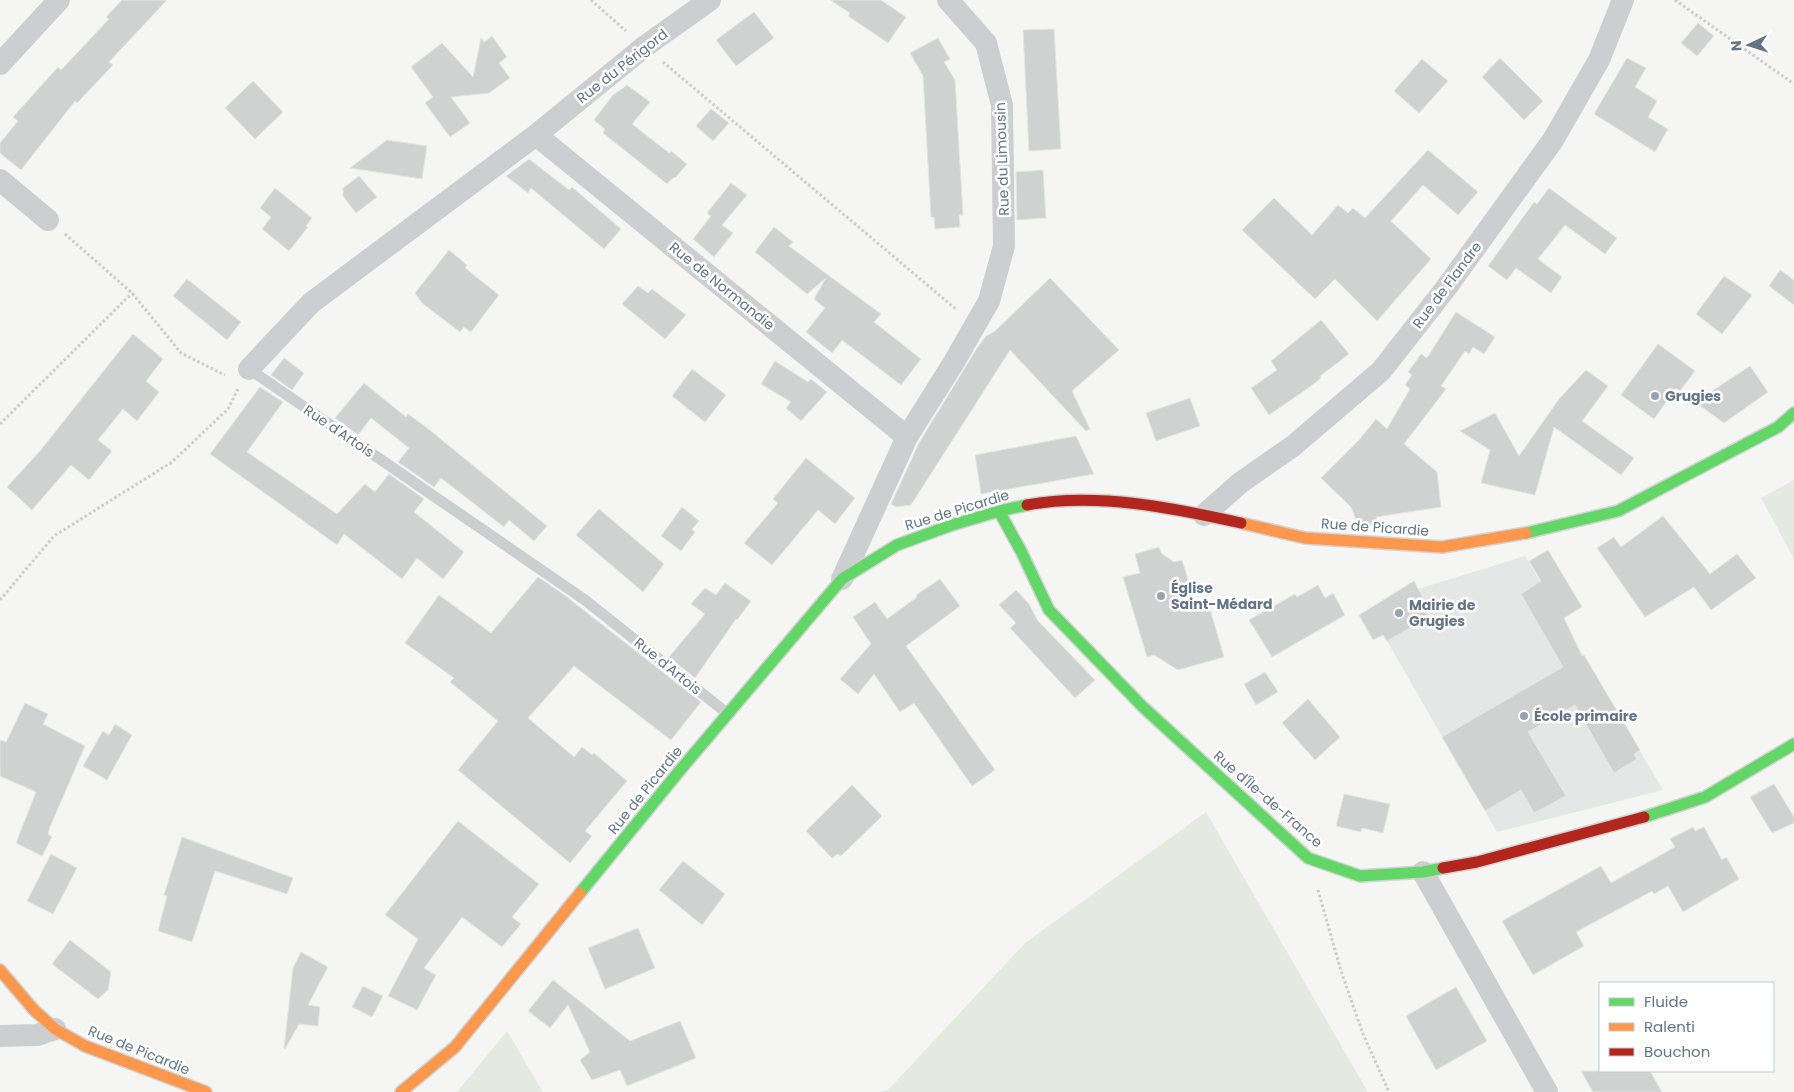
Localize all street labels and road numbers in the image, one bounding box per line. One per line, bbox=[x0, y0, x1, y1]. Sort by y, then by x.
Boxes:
street label: Rue du Périgord bbox=[572, 24, 672, 108]
street label: Rue du Limousin bbox=[990, 102, 1014, 216]
street label: Rue de Normandie bbox=[665, 237, 779, 335]
street label: Rue de Flandre bbox=[1408, 237, 1486, 333]
street label: Rue d'Artois bbox=[300, 400, 378, 462]
street label: Rue de Picardie bbox=[902, 485, 1012, 535]
street label: Rue de Picardie bbox=[1320, 513, 1430, 541]
street label: Rue d'Artois bbox=[630, 633, 706, 699]
street label: Rue de Picardie bbox=[603, 741, 687, 838]
street label: Rue d'Île-de-France bbox=[1209, 746, 1327, 852]
street label: Rue de Picardie bbox=[85, 1020, 193, 1080]

